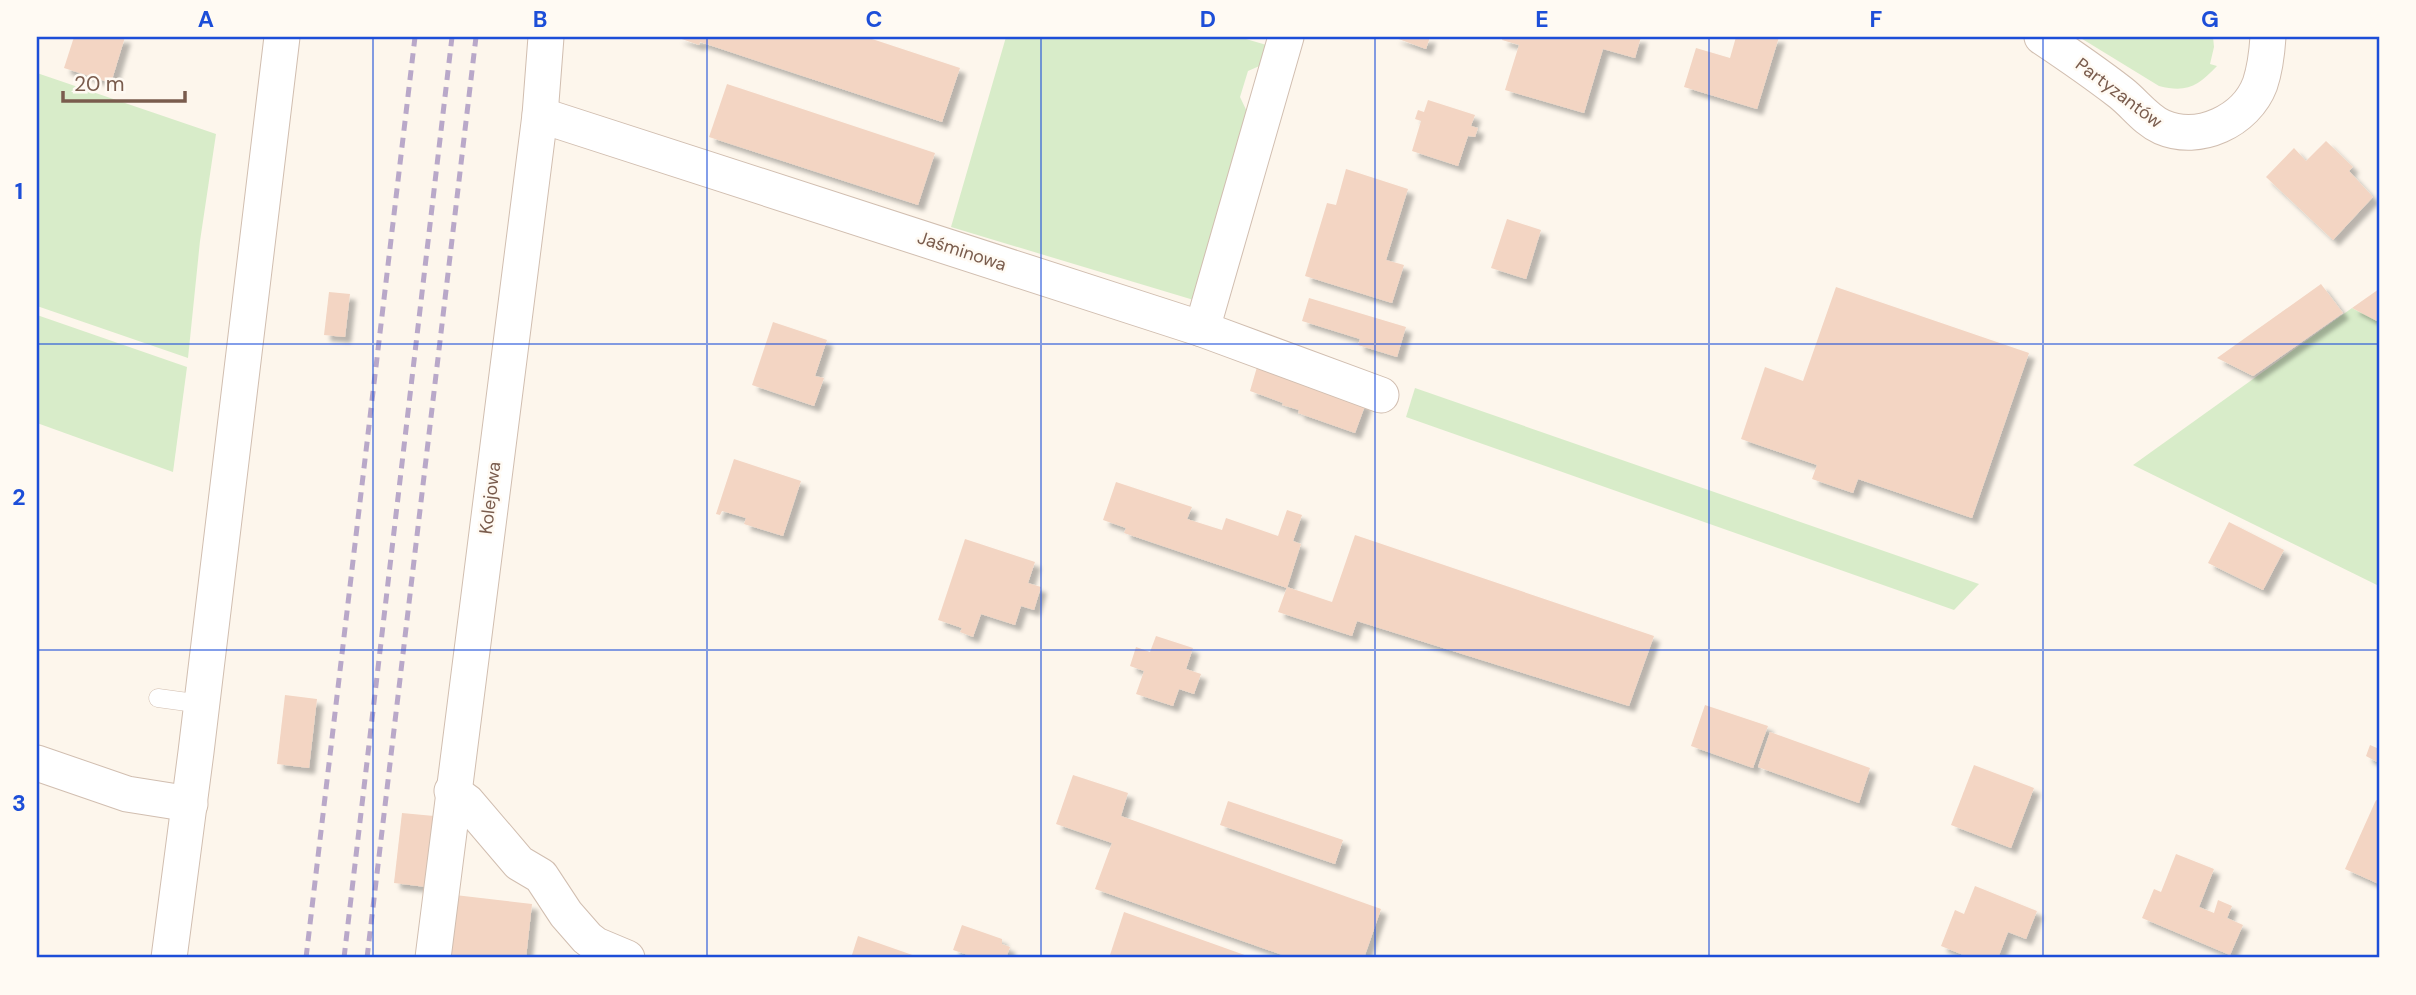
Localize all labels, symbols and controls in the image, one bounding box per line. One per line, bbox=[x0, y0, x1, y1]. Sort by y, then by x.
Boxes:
text: A bbox=[198, 4, 214, 34]
text: B bbox=[533, 4, 547, 34]
text: C bbox=[866, 4, 882, 34]
text: D bbox=[1200, 4, 1216, 34]
text: E bbox=[1535, 4, 1549, 34]
text: F bbox=[1870, 4, 1883, 34]
text: G bbox=[2201, 4, 2219, 34]
street label: Partyzantów bbox=[2071, 52, 2167, 134]
scale bar bbox=[63, 60, 186, 104]
text: 20 m bbox=[74, 70, 125, 98]
text: 1 bbox=[15, 176, 23, 206]
street label: Jaśminowa bbox=[915, 225, 1009, 277]
street label: Kolejowa bbox=[474, 460, 506, 536]
text: 2 bbox=[12, 482, 26, 512]
text: 3 bbox=[12, 788, 26, 818]

